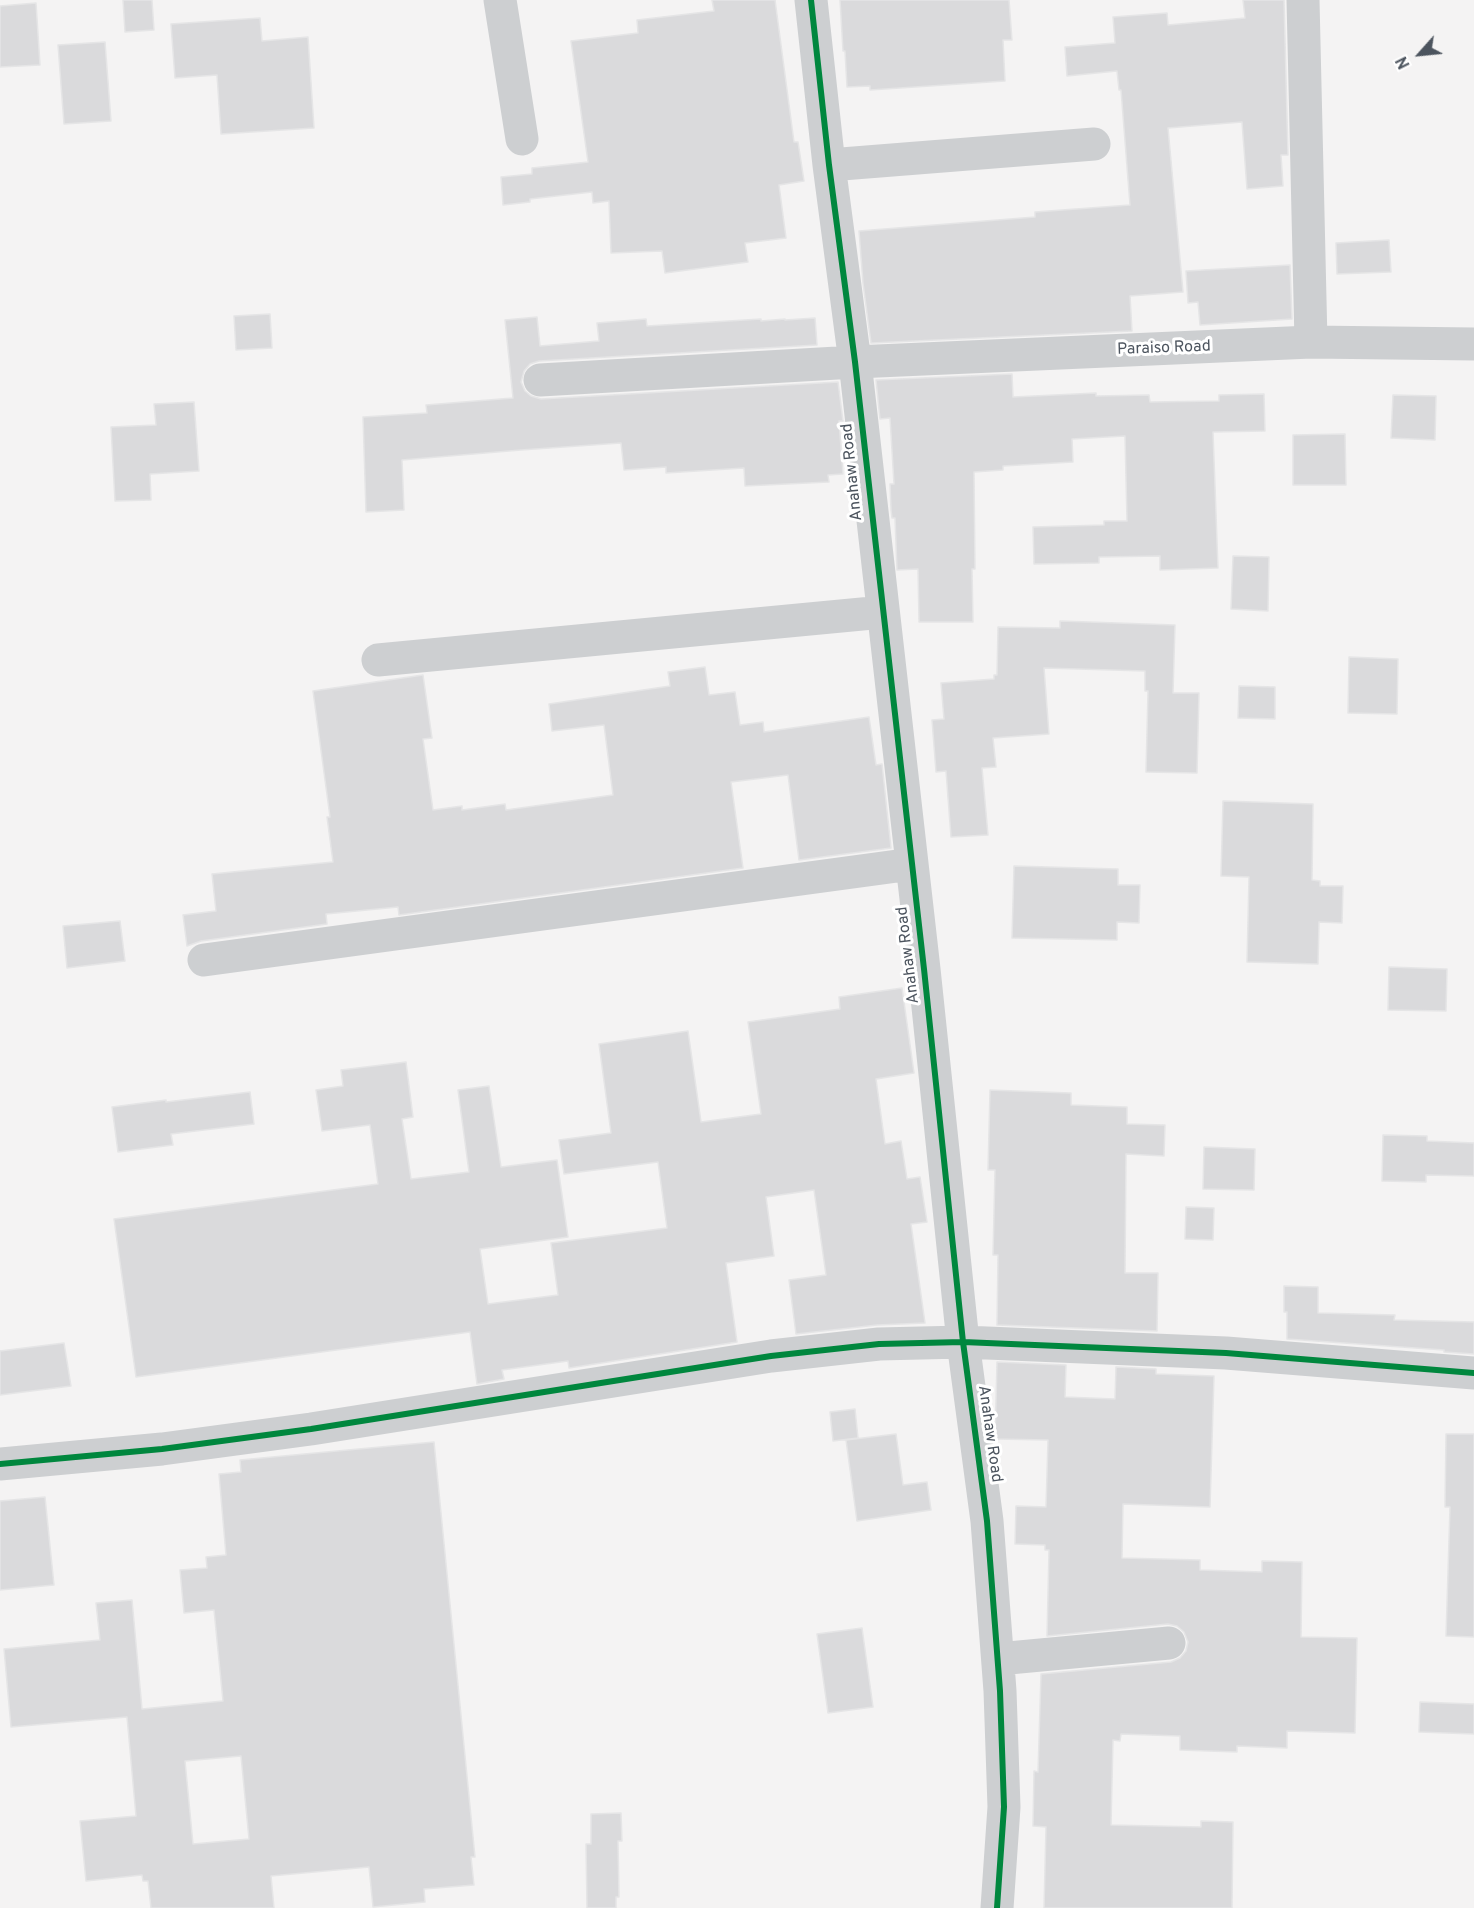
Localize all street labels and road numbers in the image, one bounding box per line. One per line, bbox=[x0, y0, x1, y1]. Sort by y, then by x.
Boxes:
street label: Paraiso Road bbox=[1117, 338, 1211, 360]
street label: Anahaw Road bbox=[838, 422, 868, 522]
street label: Anahaw Road bbox=[894, 905, 924, 1005]
street label: Anahaw Road bbox=[973, 1384, 1005, 1484]

